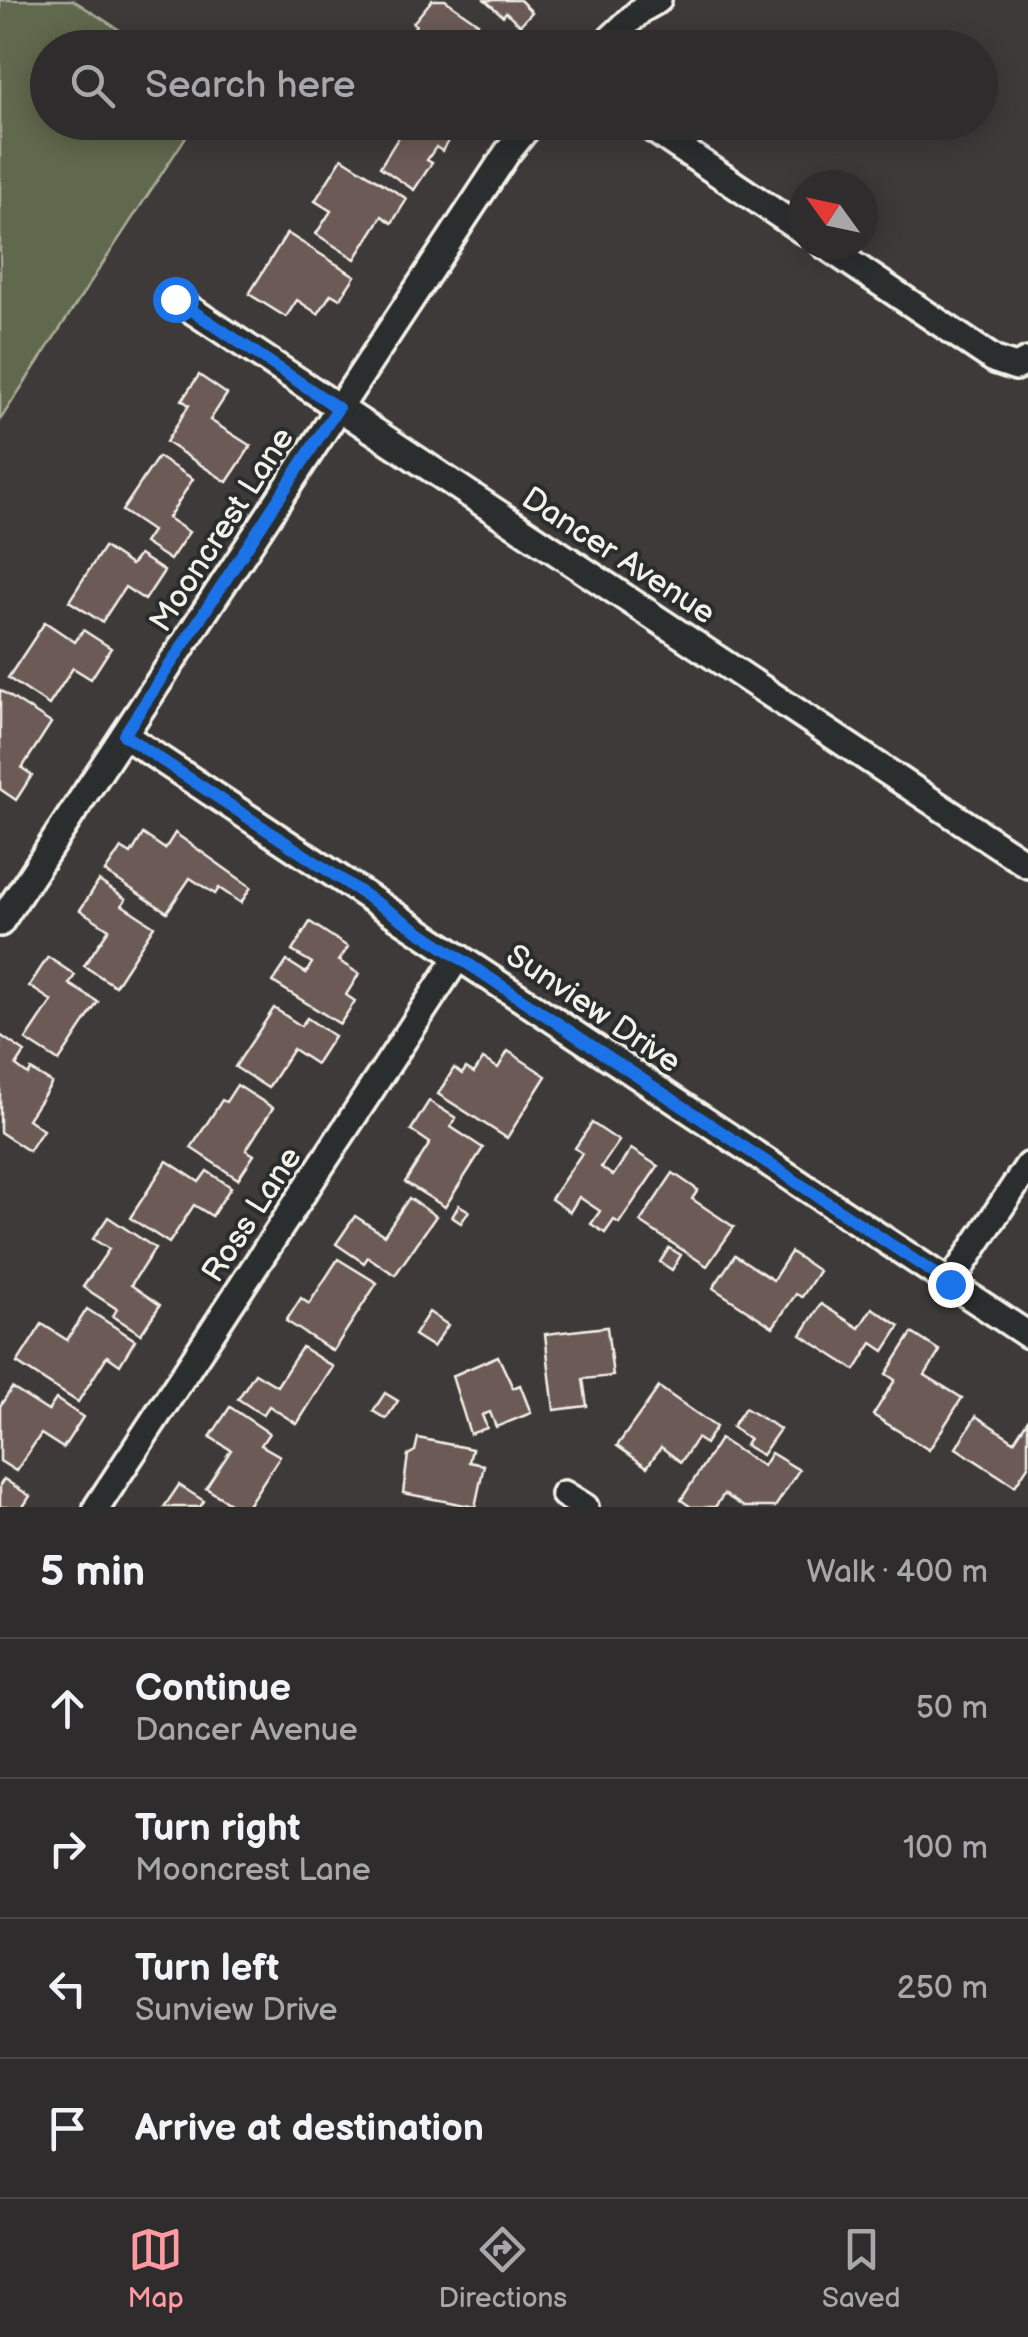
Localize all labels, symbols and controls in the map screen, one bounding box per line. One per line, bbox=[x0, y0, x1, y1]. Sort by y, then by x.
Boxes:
search box bbox=[30, 30, 998, 140]
icon: search bbox=[65, 58, 120, 113]
text: Search here bbox=[145, 63, 356, 108]
north arrow bbox=[788, 170, 878, 260]
route start bbox=[153, 277, 199, 323]
street label: Mooncrest Lane bbox=[142, 420, 303, 639]
street label: Dancer Avenue bbox=[514, 479, 722, 633]
street label: Sunview Drive bbox=[498, 936, 688, 1082]
street label: Ross Lane bbox=[194, 1140, 311, 1290]
route end bbox=[928, 1262, 974, 1308]
text: 5 min bbox=[40, 1547, 145, 1598]
text: Walk · 400 m bbox=[807, 1553, 988, 1592]
text: Continue bbox=[135, 1666, 291, 1711]
icon: ahead bbox=[40, 1681, 95, 1736]
text: 50 m bbox=[916, 1689, 988, 1728]
text: Dancer Avenue bbox=[135, 1711, 358, 1750]
text: Turn right bbox=[135, 1806, 300, 1851]
icon: right bbox=[40, 1821, 95, 1876]
text: 100 m bbox=[903, 1829, 988, 1868]
text: Mooncrest Lane bbox=[135, 1851, 371, 1890]
text: Turn left bbox=[135, 1946, 279, 1991]
icon: left bbox=[40, 1961, 95, 2016]
text: 250 m bbox=[897, 1969, 988, 2008]
text: Sunview Drive bbox=[135, 1991, 337, 2030]
icon: arrive bbox=[40, 2101, 95, 2156]
text: Arrive at destination bbox=[135, 2106, 484, 2151]
tab: Map bbox=[127, 2222, 184, 2315]
tab: Directions bbox=[438, 2222, 567, 2315]
tab: Saved bbox=[822, 2222, 901, 2315]

